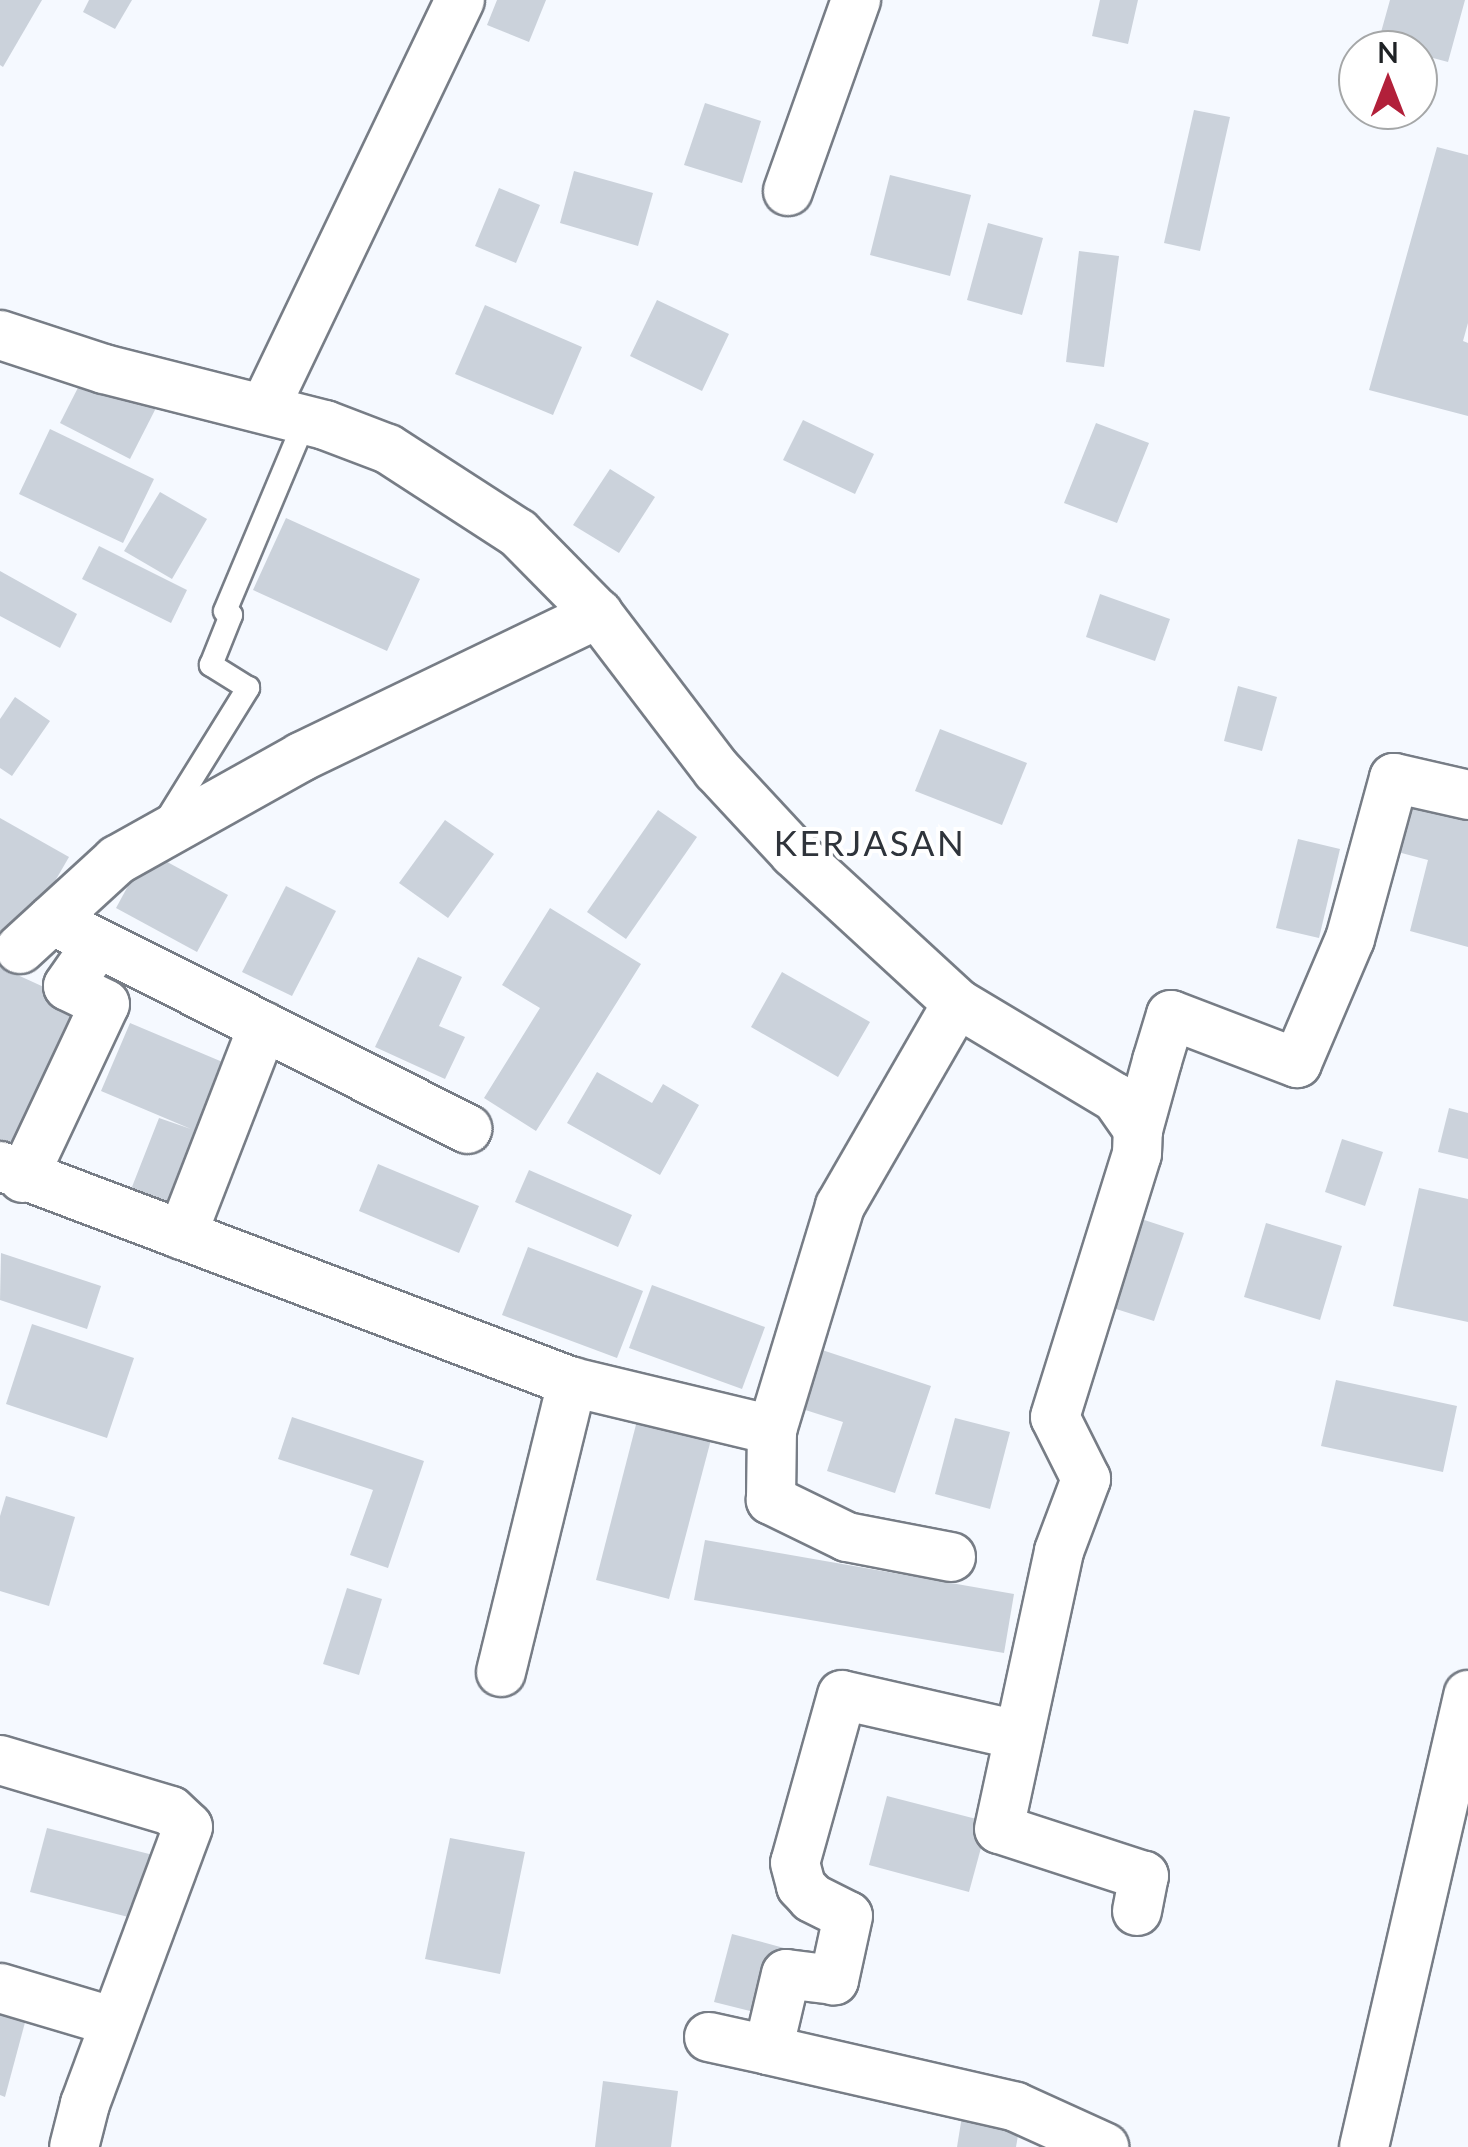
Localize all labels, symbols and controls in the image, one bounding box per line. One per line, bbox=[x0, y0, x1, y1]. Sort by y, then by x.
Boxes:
north arrow bbox=[1338, 30, 1438, 130]
text: N bbox=[1377, 35, 1399, 69]
district label: KERJASAN bbox=[774, 821, 966, 863]

